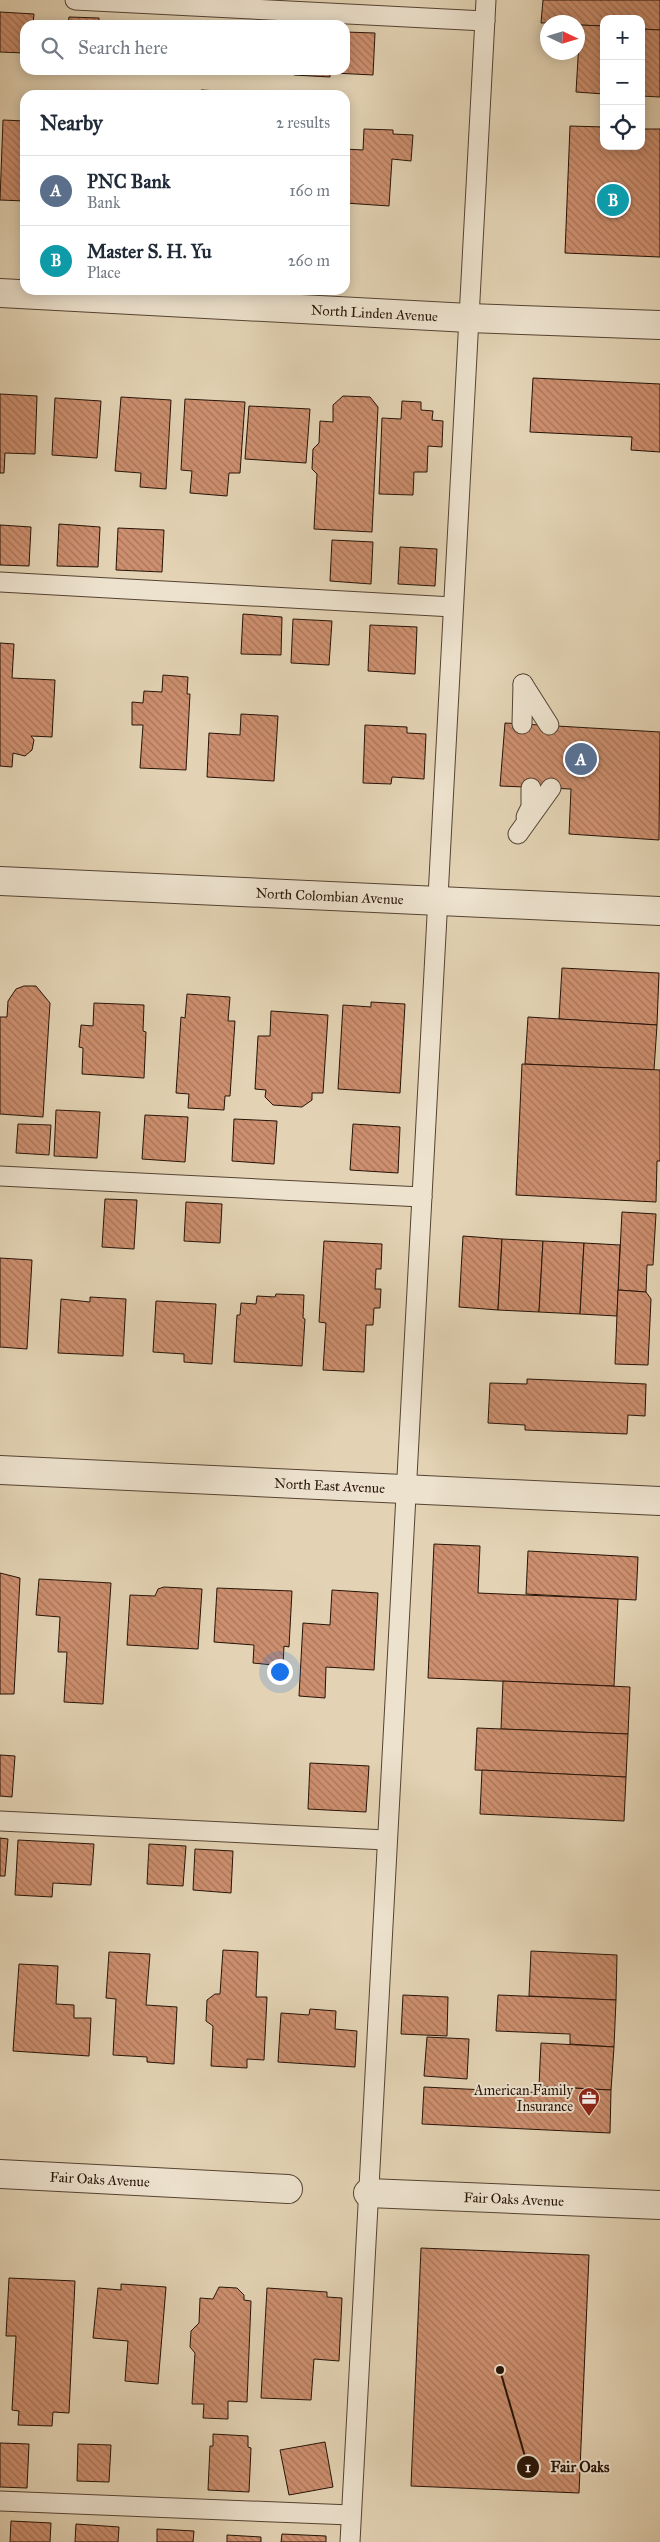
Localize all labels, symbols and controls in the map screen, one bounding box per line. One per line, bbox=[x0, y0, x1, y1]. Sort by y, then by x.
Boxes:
north arrow bbox=[540, 15, 585, 60]
map controls bbox=[600, 15, 645, 150]
button: + bbox=[600, 15, 645, 60]
search box bbox=[20, 20, 350, 75]
icon: search bbox=[38, 34, 66, 62]
text: Search here bbox=[78, 36, 168, 59]
button: − bbox=[600, 60, 645, 105]
button: locate bbox=[600, 105, 645, 150]
text: Nearby bbox=[40, 110, 103, 136]
text: 2 results bbox=[276, 113, 330, 132]
text: PNC Bank bbox=[87, 170, 171, 193]
text: A bbox=[51, 181, 61, 200]
text: 160 m bbox=[289, 181, 330, 200]
pin: B bbox=[597, 181, 629, 219]
text: Bank bbox=[87, 193, 120, 212]
text: Master S. H. Yu bbox=[87, 240, 212, 263]
text: B bbox=[51, 251, 61, 270]
text: 260 m bbox=[288, 251, 330, 270]
text: Place bbox=[87, 263, 121, 282]
street label: North Linden Avenue bbox=[311, 302, 439, 325]
pin: A bbox=[565, 740, 597, 778]
street label: North Colombian Avenue bbox=[255, 885, 404, 908]
street label: North East Avenue bbox=[274, 1475, 386, 1497]
your location bbox=[267, 1659, 293, 1685]
place label: American Family Insurance bbox=[473, 2082, 573, 2115]
office icon: American Family Insurance bbox=[577, 2086, 601, 2117]
street label: Fair Oaks Avenue bbox=[49, 2169, 150, 2191]
street label: Fair Oaks Avenue bbox=[463, 2189, 564, 2210]
callout: Fair Oaks bbox=[515, 2452, 619, 2482]
text: 1 bbox=[525, 2458, 531, 2476]
text: Fair Oaks bbox=[551, 2458, 610, 2476]

